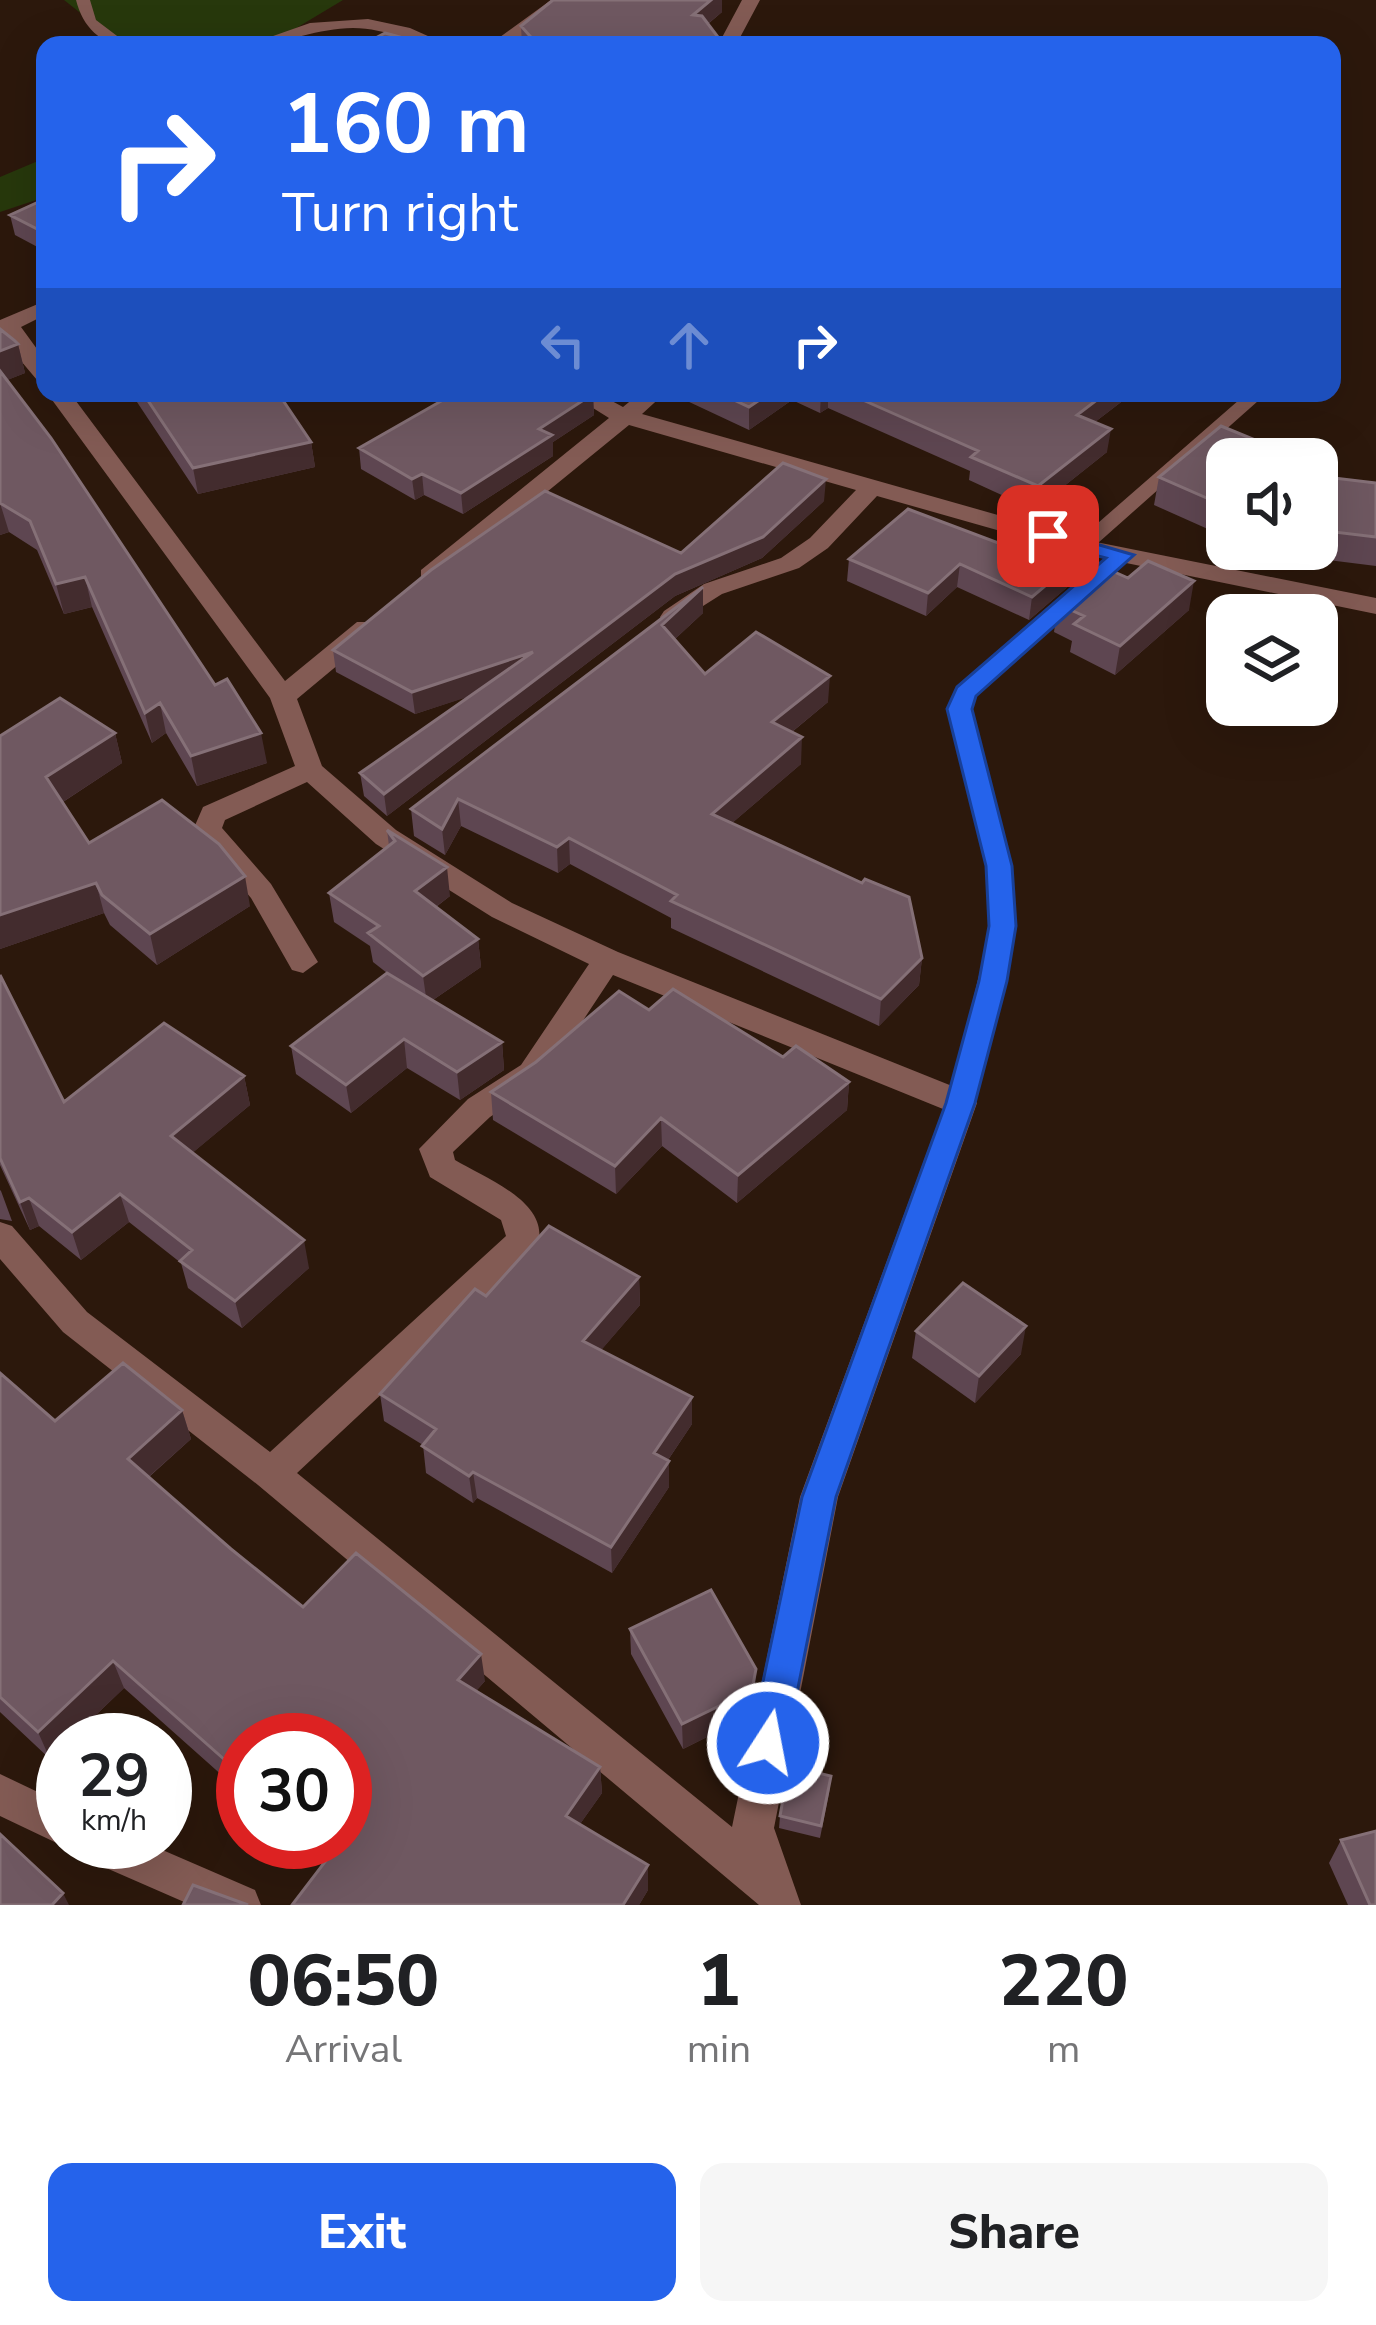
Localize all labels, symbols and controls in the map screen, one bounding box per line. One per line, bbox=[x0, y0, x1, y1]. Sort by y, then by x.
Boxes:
text: 160 m bbox=[282, 67, 530, 182]
icon: right bbox=[84, 84, 240, 240]
text: Turn right bbox=[282, 176, 518, 250]
icon: left bbox=[530, 312, 596, 378]
icon: ahead bbox=[656, 312, 722, 378]
icon: right bbox=[782, 312, 848, 378]
map controls bbox=[1206, 438, 1338, 726]
button: sound bbox=[1206, 438, 1338, 570]
pin bbox=[997, 485, 1099, 587]
icon: arrive bbox=[1015, 503, 1081, 569]
button: layers bbox=[1206, 594, 1338, 726]
position arrow bbox=[705, 1680, 831, 1806]
speed limit sign: 30 bbox=[216, 1713, 372, 1869]
text: 29 bbox=[78, 1735, 150, 1817]
text: km/h bbox=[81, 1800, 147, 1841]
text: 06:50 bbox=[248, 1932, 439, 2030]
text: 1 bbox=[697, 1932, 741, 2030]
text: 220 bbox=[999, 1932, 1128, 2030]
text: Arrival bbox=[285, 2023, 402, 2076]
text: min bbox=[687, 2023, 751, 2076]
text: m bbox=[1047, 2023, 1080, 2076]
button: Exit bbox=[48, 2163, 676, 2301]
button: Share bbox=[700, 2163, 1328, 2301]

